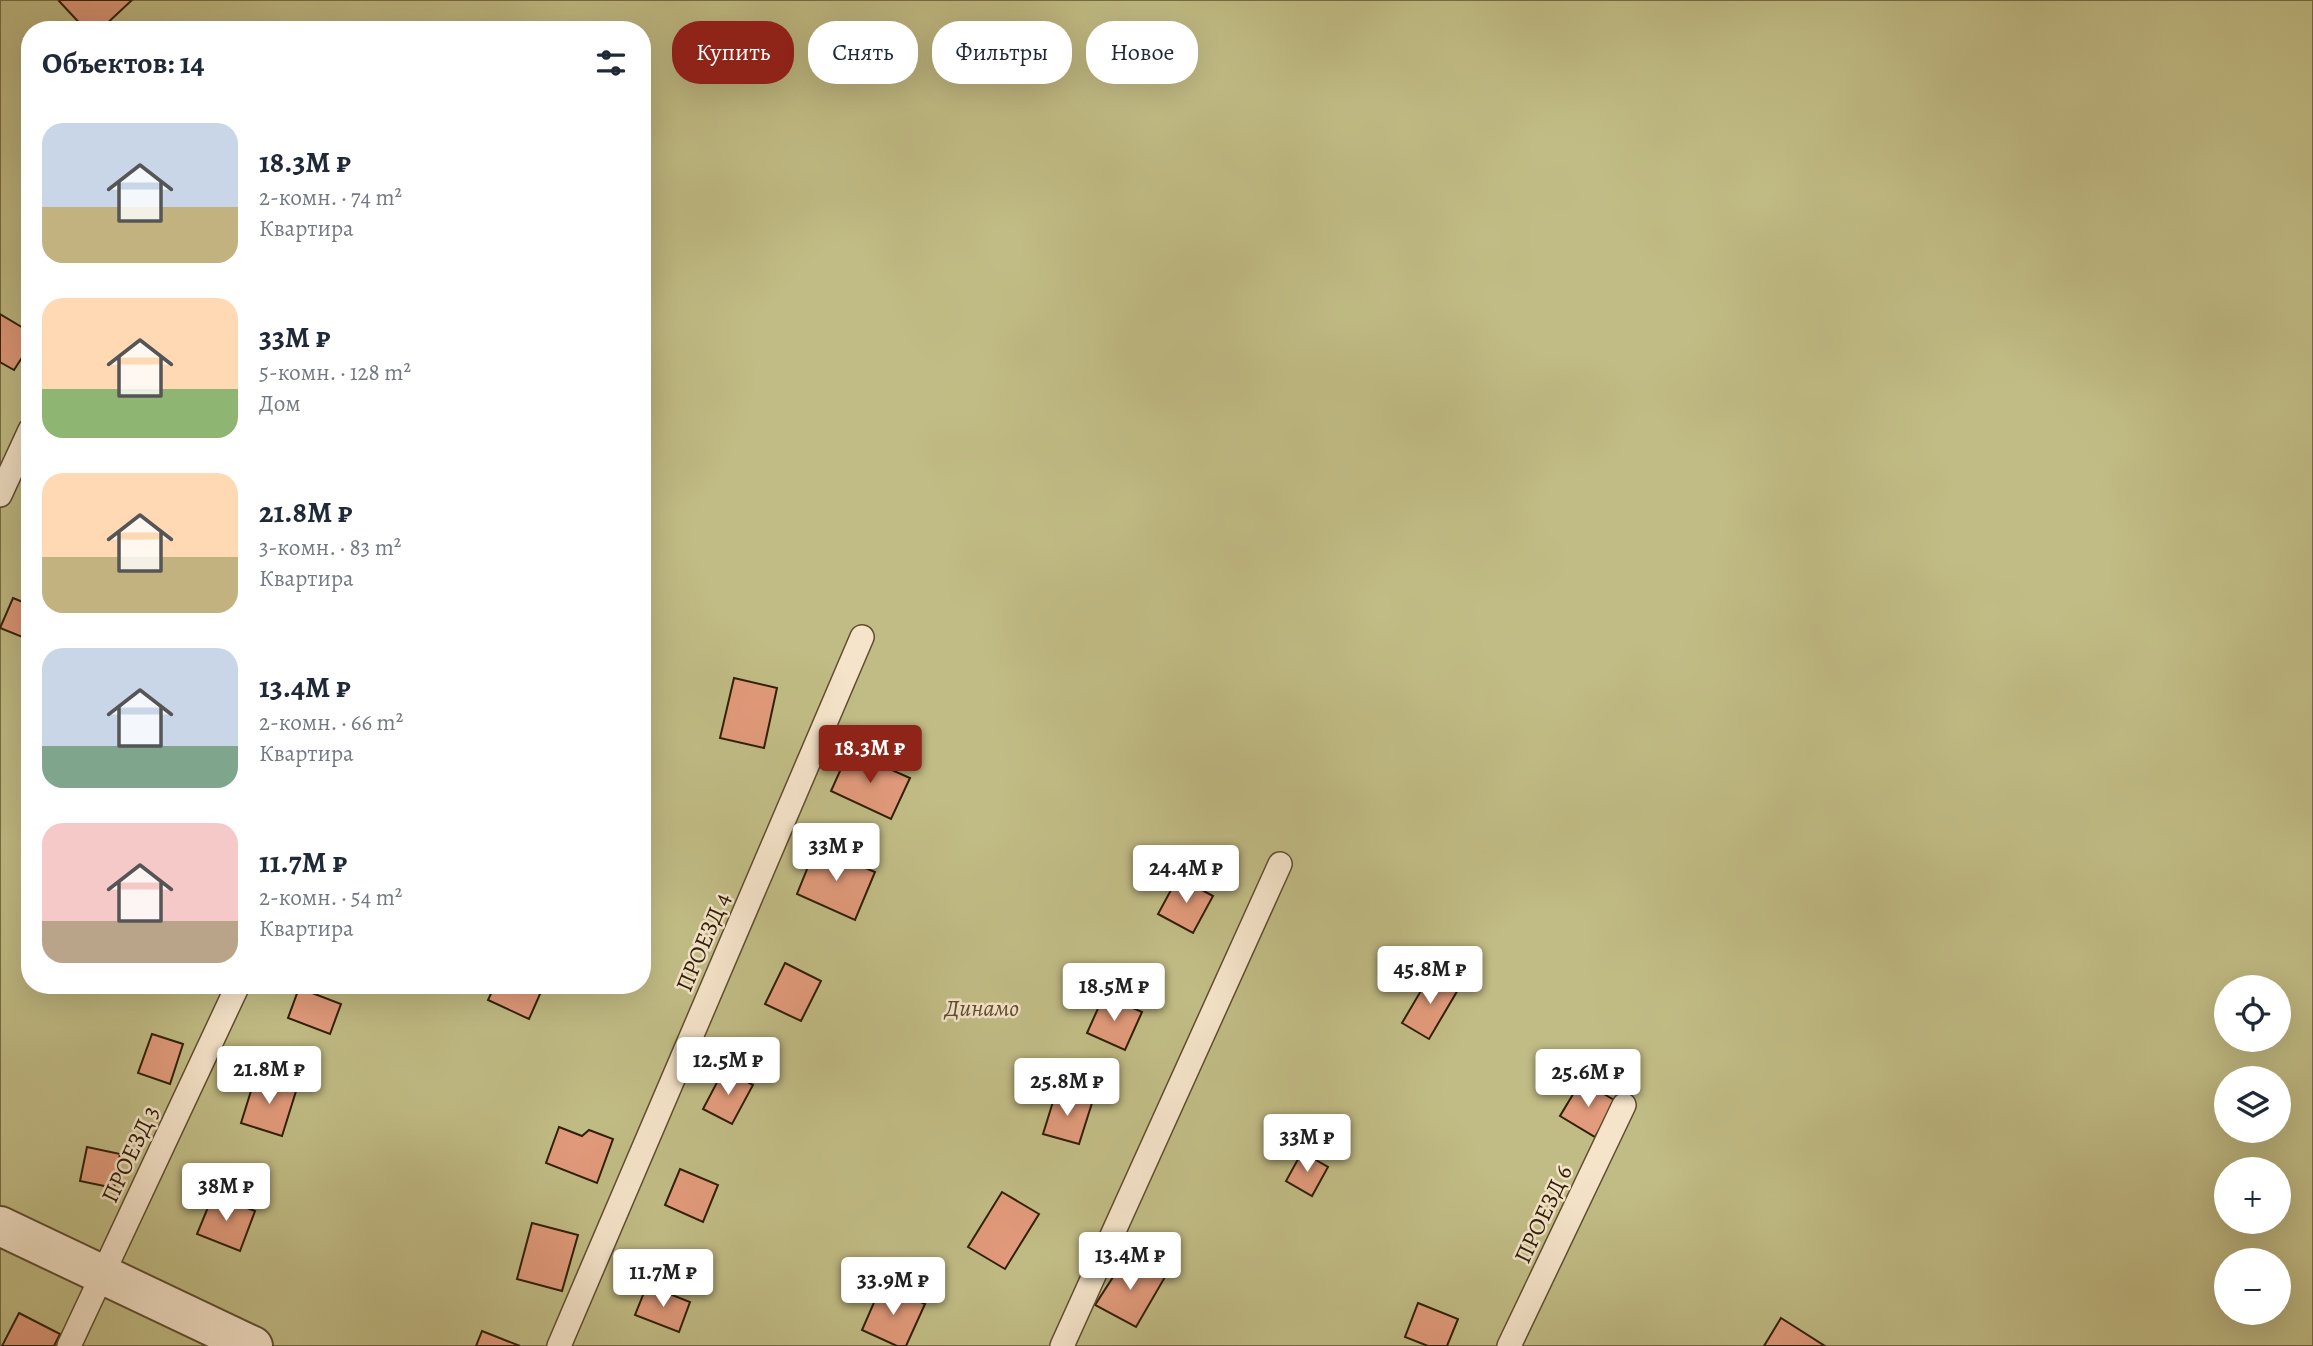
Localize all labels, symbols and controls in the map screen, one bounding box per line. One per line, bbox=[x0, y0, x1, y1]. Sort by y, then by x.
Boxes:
chip: Купить bbox=[672, 21, 794, 84]
chip: Снять bbox=[808, 21, 918, 84]
chip: Фильтры bbox=[932, 21, 1072, 84]
chip: Новое bbox=[1086, 21, 1198, 84]
text: Объектов: 14 bbox=[42, 43, 204, 83]
icon: filters bbox=[592, 44, 630, 82]
text: 18.3M ₽ bbox=[259, 142, 351, 182]
icon: home bbox=[98, 151, 182, 235]
text: 2-комн. · 74 m² bbox=[259, 182, 402, 213]
text: Квартира bbox=[259, 213, 354, 244]
text: 33M ₽ bbox=[259, 317, 331, 357]
icon: home bbox=[98, 326, 182, 410]
text: 5-комн. · 128 m² bbox=[259, 357, 411, 388]
text: Дом bbox=[259, 388, 301, 419]
text: 21.8M ₽ bbox=[259, 492, 353, 532]
icon: home bbox=[98, 501, 182, 585]
text: 3-комн. · 83 m² bbox=[259, 532, 401, 563]
text: Квартира bbox=[259, 563, 354, 594]
text: 13.4M ₽ bbox=[259, 667, 351, 707]
icon: home bbox=[98, 676, 182, 760]
text: 2-комн. · 66 m² bbox=[259, 707, 403, 738]
pin: 18.3M ₽ bbox=[805, 726, 935, 785]
text: 18.3M ₽ bbox=[835, 732, 905, 763]
text: Квартира bbox=[259, 738, 354, 769]
pin: 33M ₽ bbox=[787, 824, 885, 883]
text: 33M ₽ bbox=[809, 830, 863, 861]
text: 11.7M ₽ bbox=[259, 842, 347, 882]
pin: 24.4M ₽ bbox=[1121, 846, 1251, 905]
icon: home bbox=[98, 851, 182, 935]
text: 24.4M ₽ bbox=[1149, 852, 1223, 883]
text: 2-комн. · 54 m² bbox=[259, 882, 402, 913]
street label: ПРОЕЗД 4 bbox=[668, 887, 738, 996]
text: Квартира bbox=[259, 913, 354, 944]
pin: 45.8M ₽ bbox=[1365, 946, 1495, 1006]
text: 45.8M ₽ bbox=[1393, 953, 1467, 984]
pin: 18.5M ₽ bbox=[1049, 964, 1179, 1023]
text: 18.5M ₽ bbox=[1079, 970, 1149, 1001]
map controls bbox=[2214, 975, 2291, 1325]
button: locate bbox=[2214, 975, 2291, 1052]
park label: Динамо bbox=[943, 992, 1019, 1024]
pin: 12.5M ₽ bbox=[663, 1038, 793, 1097]
text: 12.5M ₽ bbox=[693, 1044, 763, 1075]
pin: 21.8M ₽ bbox=[204, 1046, 334, 1106]
pin: 25.6M ₽ bbox=[1523, 1050, 1653, 1109]
text: 21.8M ₽ bbox=[233, 1053, 305, 1084]
text: 25.6M ₽ bbox=[1551, 1056, 1625, 1087]
pin: 25.8M ₽ bbox=[1002, 1058, 1132, 1118]
text: 25.8M ₽ bbox=[1030, 1065, 1104, 1096]
button: layers bbox=[2214, 1066, 2291, 1143]
street label: ПРОЕЗД 3 bbox=[94, 1100, 166, 1208]
pin: 33M ₽ bbox=[1258, 1114, 1356, 1174]
text: 33M ₽ bbox=[1280, 1121, 1334, 1152]
button: + bbox=[2214, 1157, 2291, 1234]
street label: ПРОЕЗД 6 bbox=[1506, 1160, 1580, 1268]
pin: 38M ₽ bbox=[177, 1164, 275, 1223]
text: 38M ₽ bbox=[198, 1170, 254, 1201]
pin: 13.4M ₽ bbox=[1065, 1232, 1195, 1292]
text: 13.4M ₽ bbox=[1095, 1239, 1165, 1270]
button: − bbox=[2214, 1248, 2291, 1325]
pin: 11.7M ₽ bbox=[598, 1250, 728, 1309]
text: 11.7M ₽ bbox=[629, 1256, 697, 1287]
pin: 33.9M ₽ bbox=[828, 1258, 958, 1317]
text: 33.9M ₽ bbox=[857, 1264, 929, 1295]

